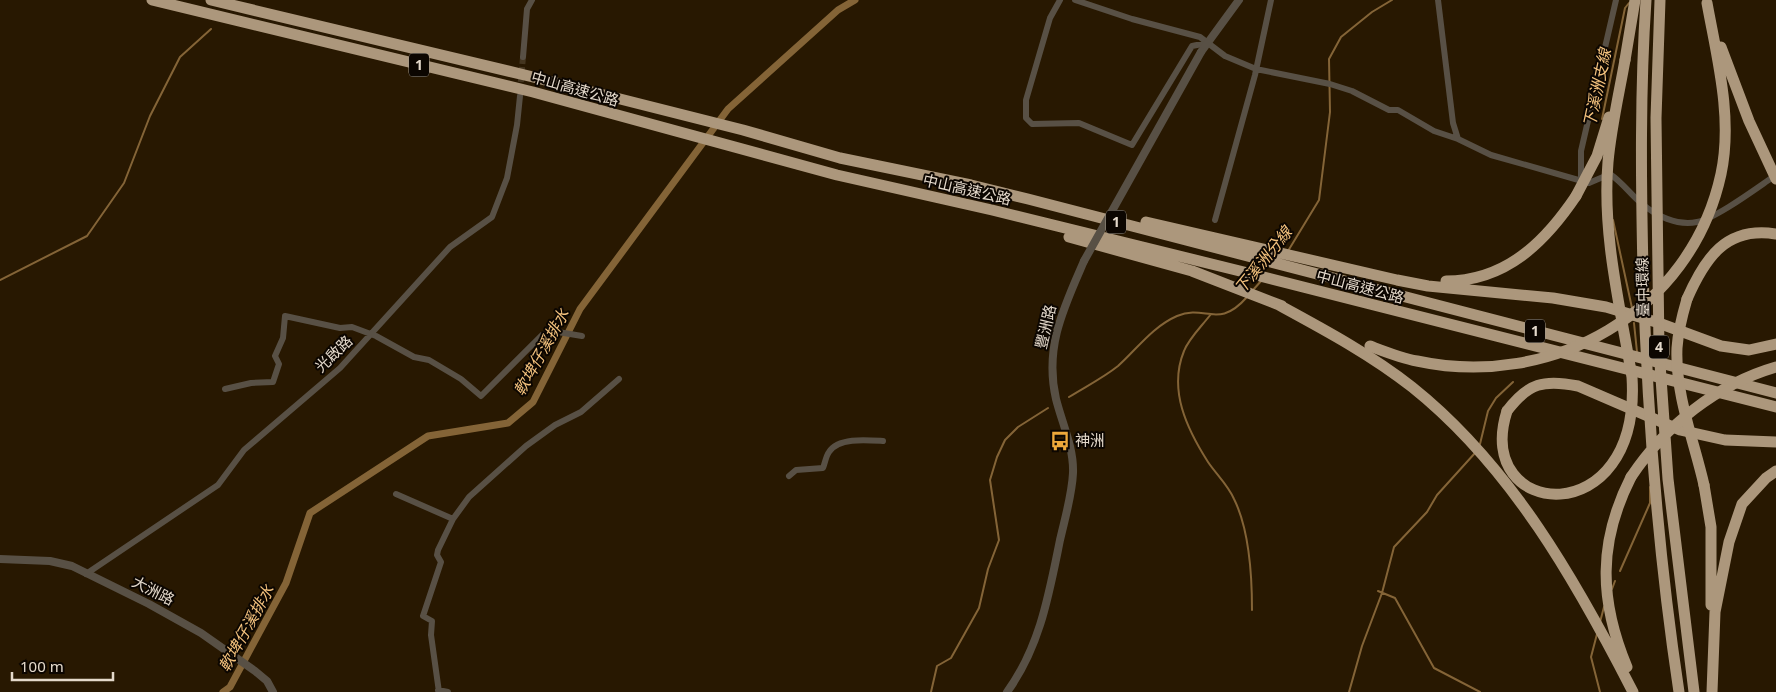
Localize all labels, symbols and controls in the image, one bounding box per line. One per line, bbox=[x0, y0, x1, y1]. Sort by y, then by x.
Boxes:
water label: 下溪洲支線 bbox=[1578, 45, 1616, 129]
road number: 1 bbox=[409, 54, 429, 76]
street label: 中山高速公路 bbox=[529, 66, 621, 110]
street label: 中山高速公路 bbox=[921, 169, 1013, 209]
road number: 1 bbox=[1106, 210, 1126, 233]
water label: 下溪洲分線 bbox=[1229, 220, 1298, 298]
street label: 臺中環線 bbox=[1631, 257, 1653, 317]
street label: 中山高速公路 bbox=[1314, 265, 1406, 307]
street label: 豐洲路 bbox=[1030, 303, 1060, 351]
water label: 軟埤仔溪排水 bbox=[508, 304, 574, 399]
road number: 1 bbox=[1525, 320, 1545, 342]
street label: 光啟路 bbox=[310, 330, 356, 376]
road number: 4 bbox=[1649, 336, 1669, 358]
bus stop icon: 神洲 bbox=[1049, 430, 1071, 452]
place label: 神洲 bbox=[1075, 430, 1105, 450]
street label: 大洲路 bbox=[129, 571, 178, 609]
water label: 軟埤仔溪排水 bbox=[213, 580, 279, 675]
scale bar bbox=[12, 650, 114, 682]
text: 100 m bbox=[20, 656, 64, 676]

